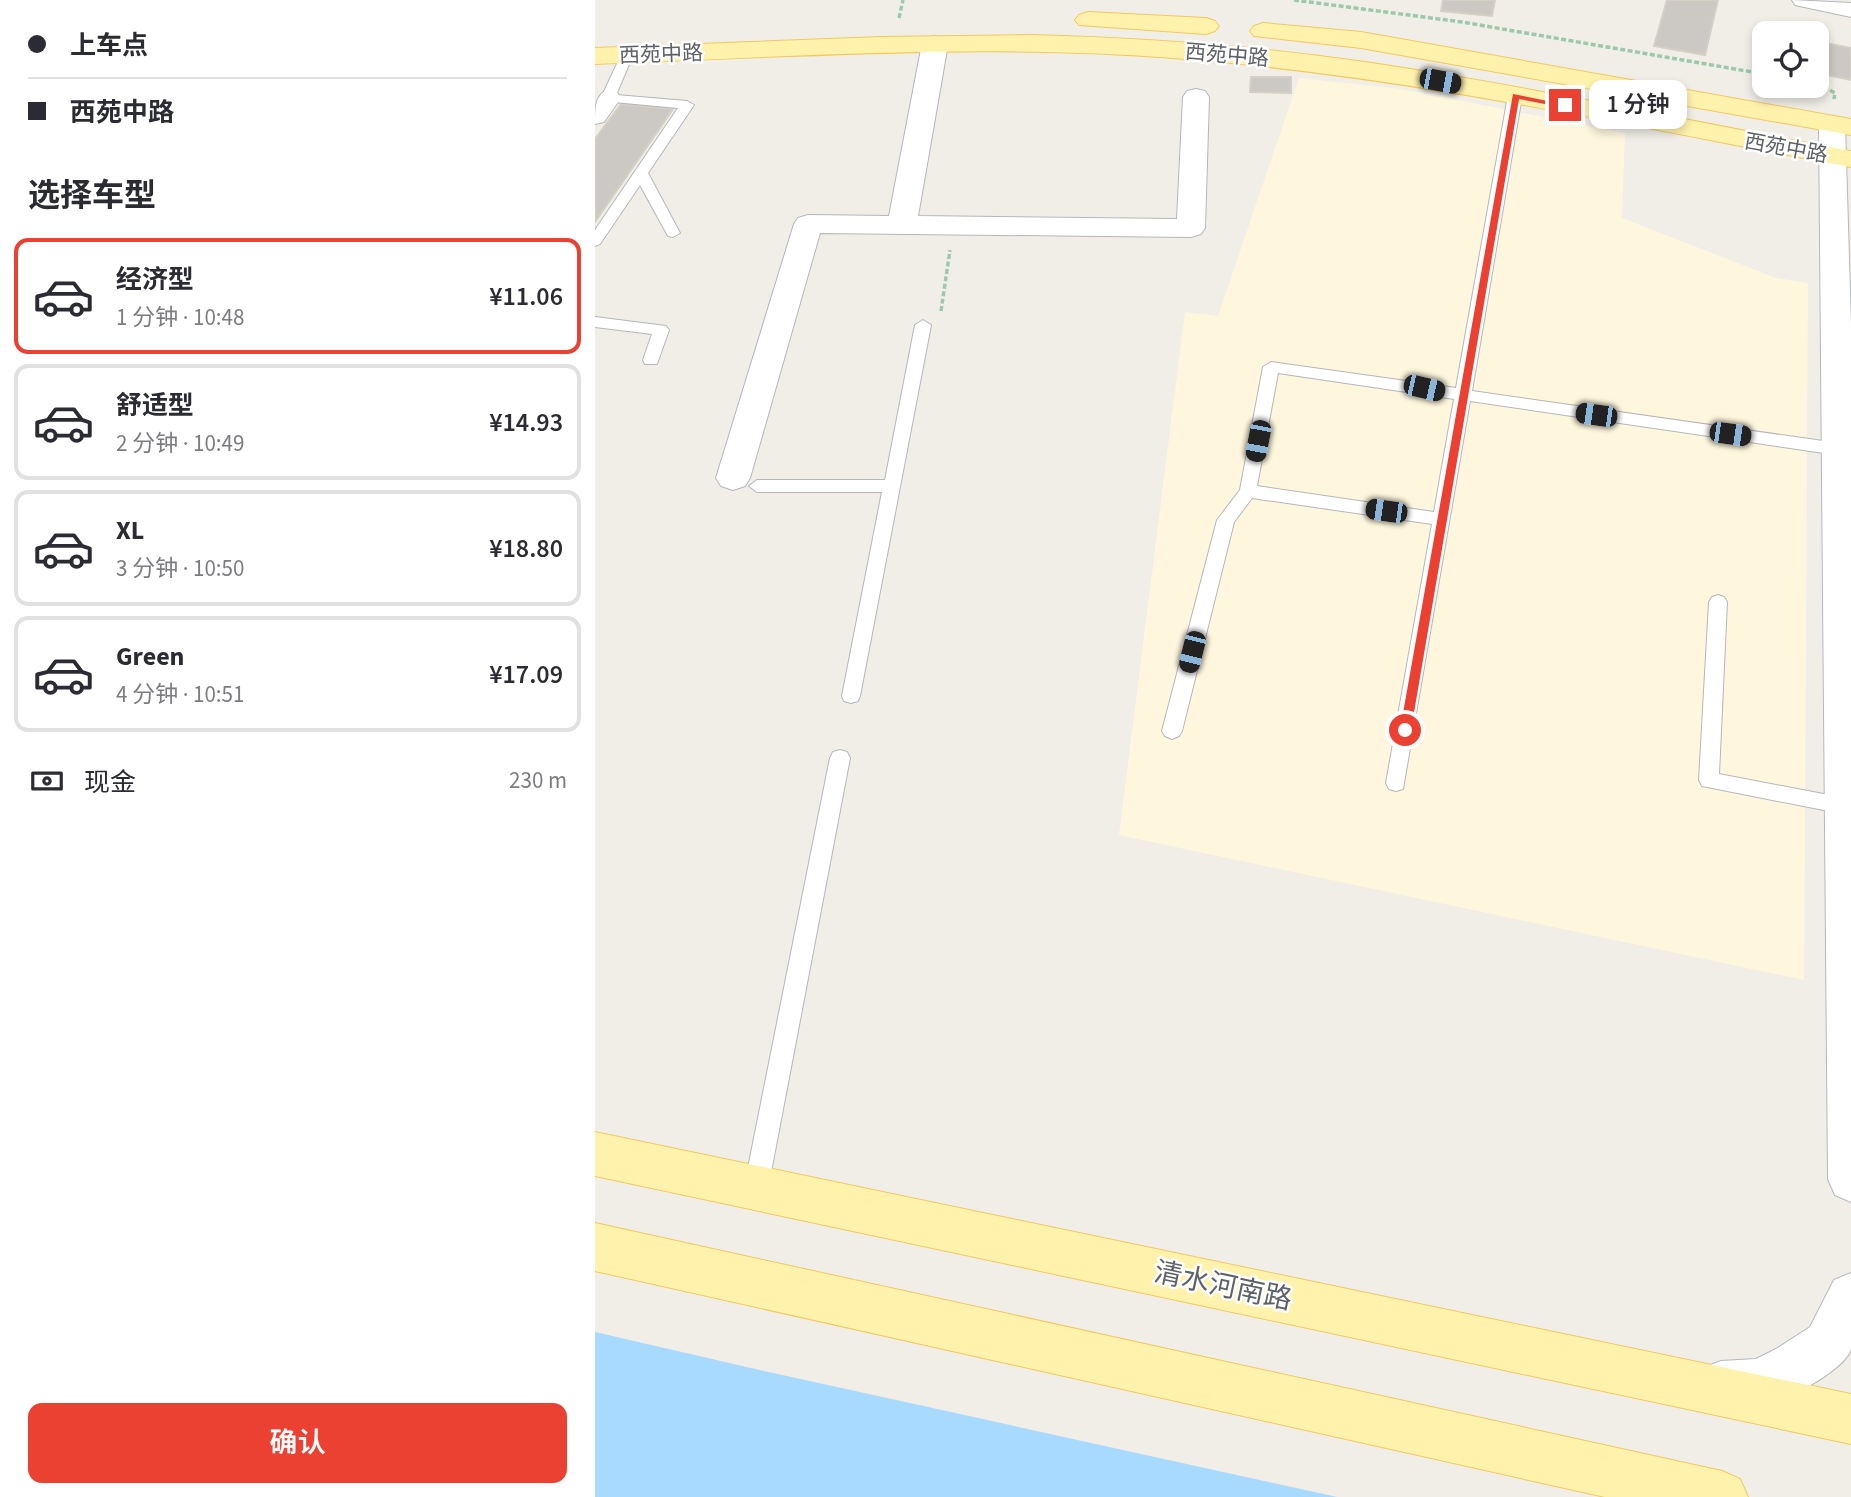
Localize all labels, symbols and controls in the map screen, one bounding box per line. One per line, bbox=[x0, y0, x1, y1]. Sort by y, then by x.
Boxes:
map controls bbox=[1752, 21, 1829, 98]
button: locate bbox=[1752, 21, 1829, 98]
text: 上车点 bbox=[70, 27, 148, 64]
street label: 西苑中路 bbox=[1184, 36, 1270, 74]
street label: 西苑中路 bbox=[619, 38, 703, 70]
car bbox=[1418, 67, 1463, 95]
callout: 1 分钟 bbox=[1590, 80, 1687, 130]
text: 1 分钟 bbox=[1607, 88, 1669, 121]
route end bbox=[1549, 89, 1581, 121]
text: 西苑中路 bbox=[70, 94, 174, 131]
street label: 西苑中路 bbox=[1742, 126, 1830, 170]
text: 选择车型 bbox=[28, 173, 156, 219]
text: 经济型 bbox=[116, 261, 194, 298]
icon: car bbox=[32, 265, 95, 328]
text: ¥11.06 bbox=[489, 278, 563, 315]
text: 1 分钟 · 10:48 bbox=[116, 301, 244, 334]
car bbox=[1402, 373, 1447, 403]
text: 舒适型 bbox=[116, 387, 194, 424]
icon: car bbox=[32, 391, 95, 454]
car bbox=[1574, 402, 1619, 428]
text: ¥14.93 bbox=[489, 404, 563, 441]
car bbox=[1244, 418, 1273, 464]
car bbox=[1708, 421, 1753, 447]
text: 2 分钟 · 10:49 bbox=[116, 427, 244, 460]
car bbox=[1364, 498, 1409, 524]
text: XL bbox=[116, 512, 144, 549]
icon: car bbox=[32, 517, 95, 580]
text: ¥18.80 bbox=[489, 530, 563, 567]
text: 3 分钟 · 10:50 bbox=[116, 552, 244, 585]
car bbox=[1177, 629, 1208, 675]
text: Green bbox=[116, 638, 184, 675]
icon: car bbox=[32, 643, 95, 706]
text: ¥17.09 bbox=[489, 656, 563, 693]
text: 4 分钟 · 10:51 bbox=[116, 678, 244, 711]
route start bbox=[1389, 714, 1421, 746]
icon: cash bbox=[28, 762, 66, 800]
text: 现金 bbox=[84, 764, 136, 801]
text: 230 m bbox=[509, 764, 567, 797]
street label: 清水河南路 bbox=[1150, 1252, 1296, 1320]
button: 确认 bbox=[28, 1403, 567, 1483]

